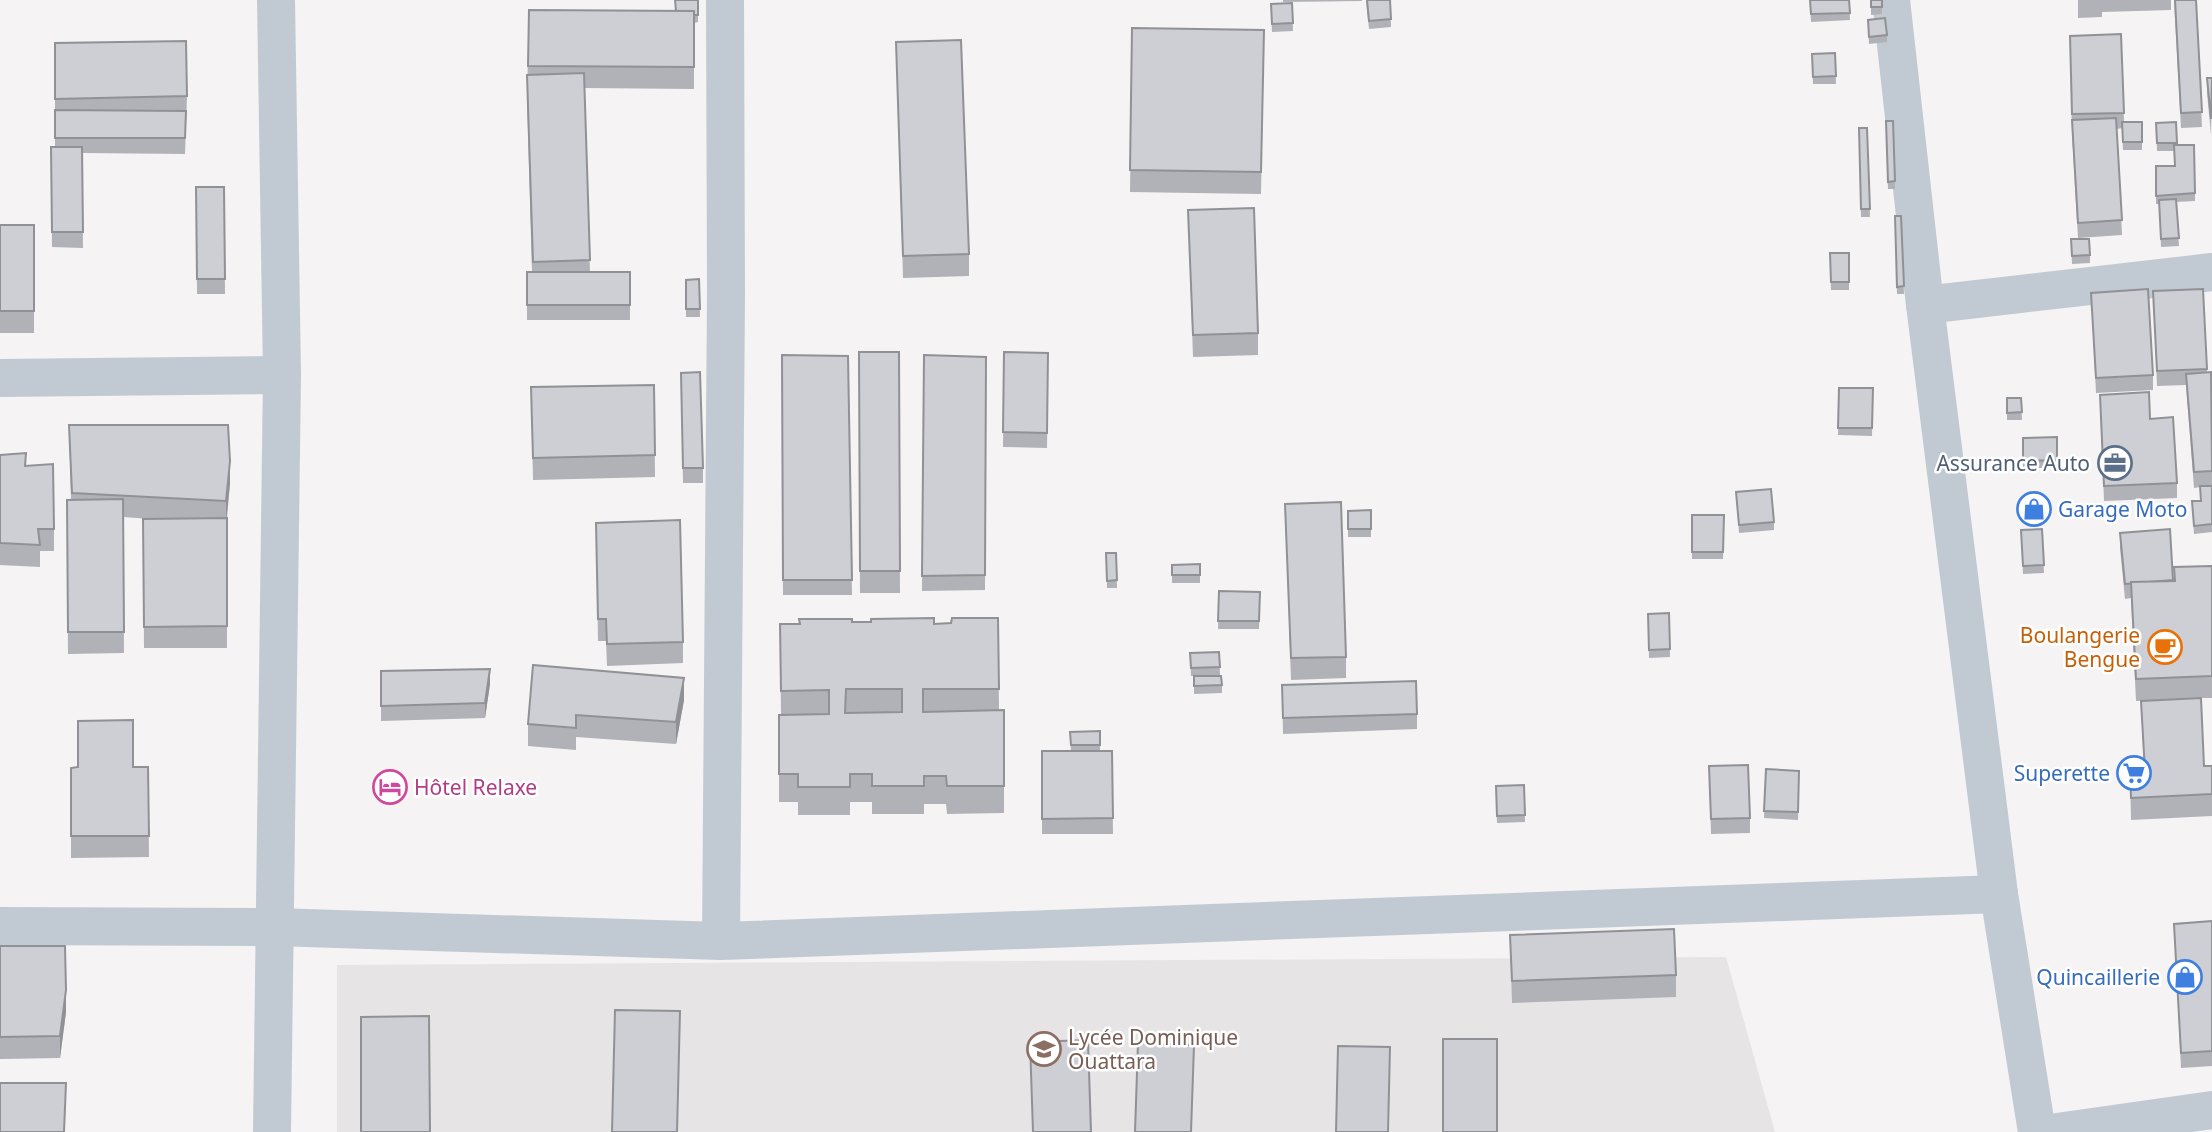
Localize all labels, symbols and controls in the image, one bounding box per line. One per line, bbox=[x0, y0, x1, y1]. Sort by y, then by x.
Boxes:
office icon: Assurance Auto bbox=[2096, 444, 2134, 482]
place label: Assurance Auto bbox=[1936, 449, 2090, 477]
shop icon: Garage Moto bbox=[2015, 490, 2053, 528]
place label: Garage Moto bbox=[2058, 495, 2187, 523]
place label: Boulangerie Bengue bbox=[2020, 621, 2140, 673]
cafe icon: Boulangerie Bengue bbox=[2146, 628, 2184, 666]
supermarket icon: Superette bbox=[2115, 754, 2153, 792]
place label: Superette bbox=[2014, 759, 2110, 787]
hotel icon: Hôtel Relaxe bbox=[371, 768, 409, 806]
place label: Hôtel Relaxe bbox=[414, 773, 537, 801]
shop icon: Quincaillerie bbox=[2166, 958, 2204, 996]
place label: Quincaillerie bbox=[2036, 963, 2160, 991]
place label: Lycée Dominique Ouattara bbox=[1068, 1023, 1238, 1075]
school or university icon: Lycée Dominique Ouattara bbox=[1025, 1030, 1063, 1068]

